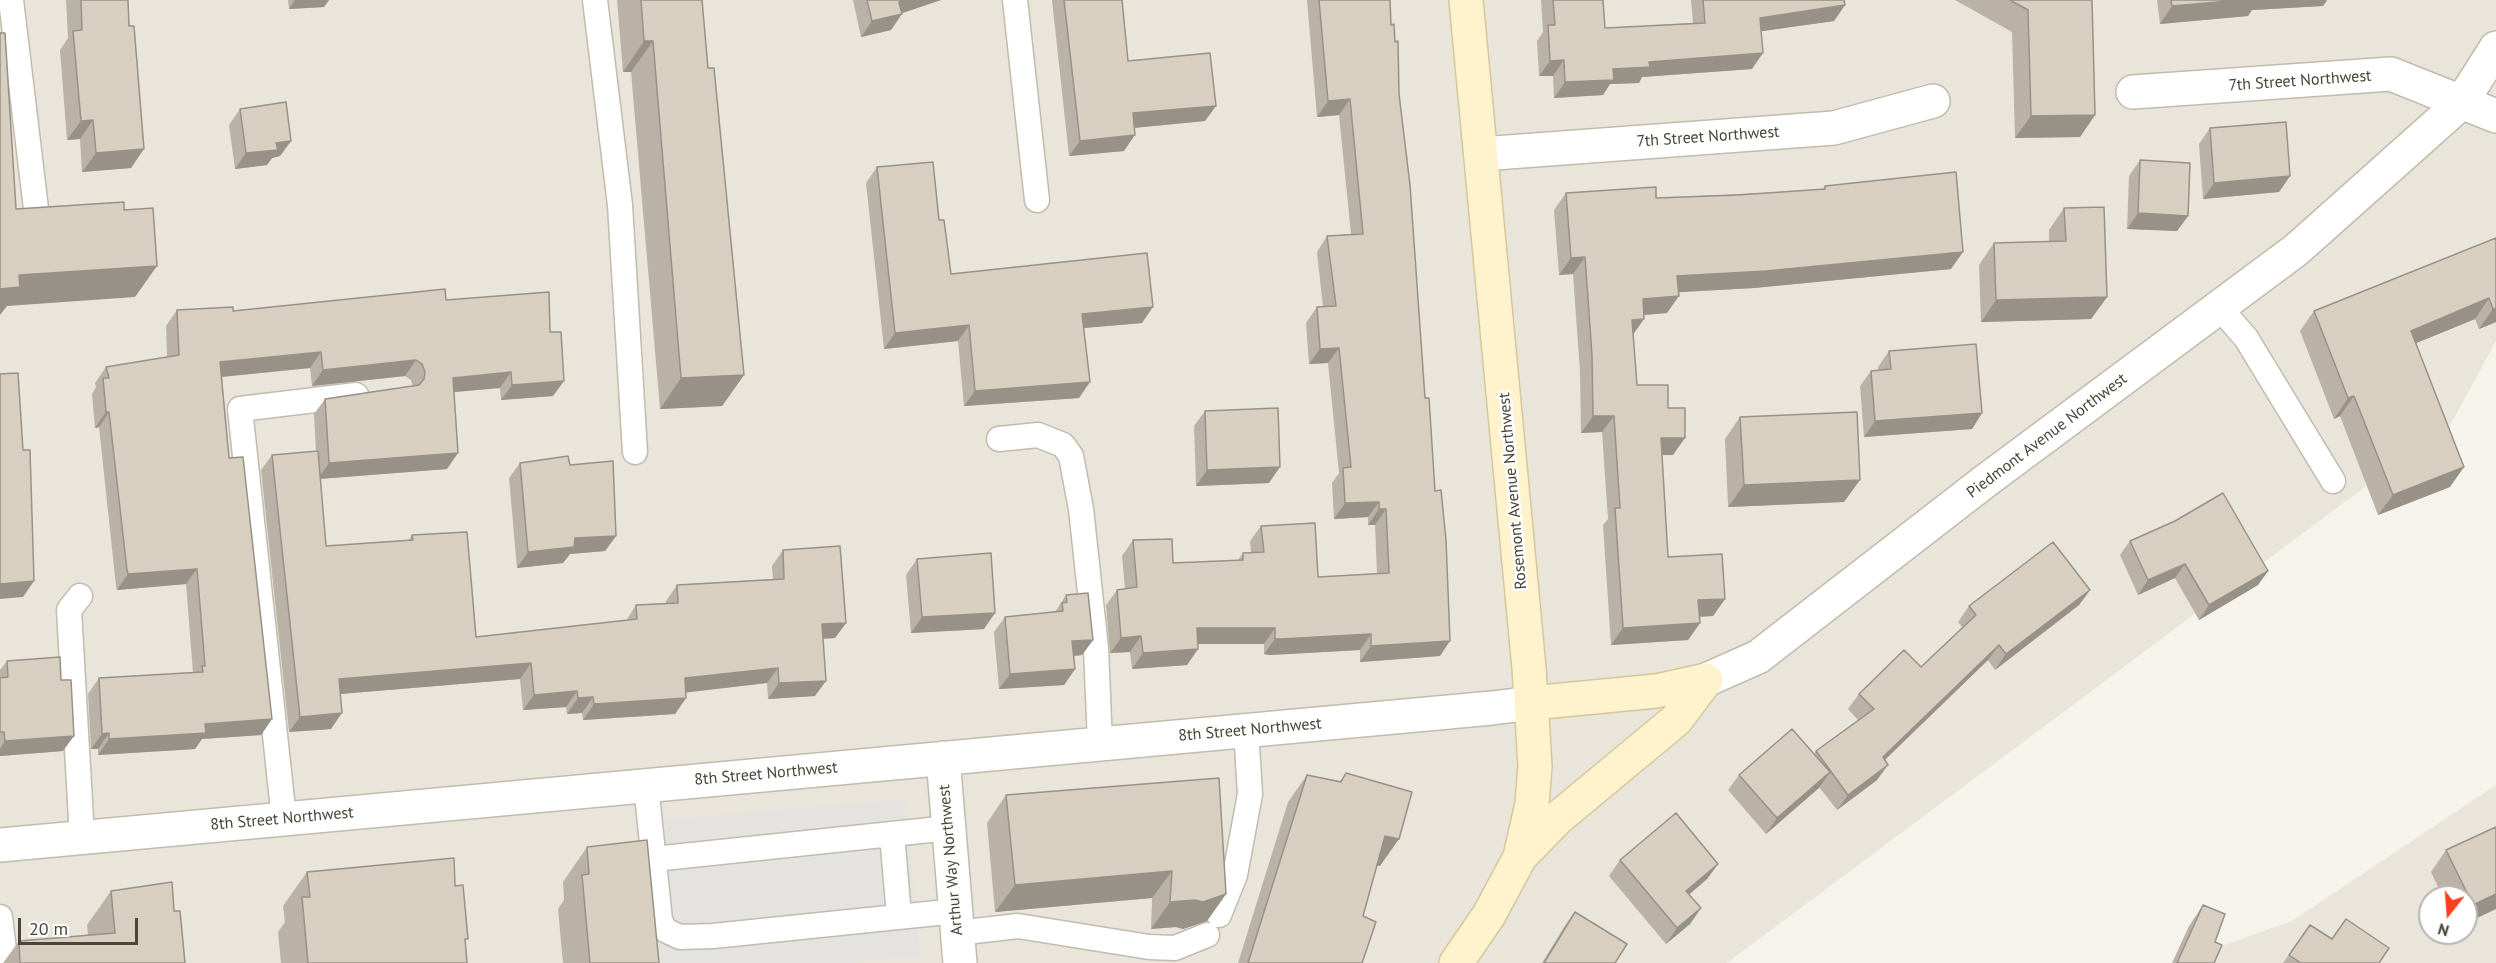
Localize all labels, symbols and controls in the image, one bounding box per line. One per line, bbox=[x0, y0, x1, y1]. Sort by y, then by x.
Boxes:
street label: 7th Street Northwest bbox=[2228, 66, 2372, 96]
street label: 7th Street Northwest bbox=[1636, 122, 1780, 152]
street label: Piedmont Avenue Northwest bbox=[1963, 369, 2131, 503]
street label: Rosemont Avenue Northwest bbox=[1495, 392, 1531, 590]
street label: 8th Street Northwest bbox=[1178, 714, 1322, 746]
street label: 8th Street Northwest bbox=[694, 758, 838, 790]
street label: Arthur Way Northwest bbox=[935, 784, 967, 936]
street label: 8th Street Northwest bbox=[210, 803, 354, 835]
north arrow bbox=[2418, 885, 2478, 945]
scale bar bbox=[21, 906, 141, 944]
text: 20 m bbox=[29, 917, 68, 940]
text: N bbox=[2435, 919, 2451, 941]

